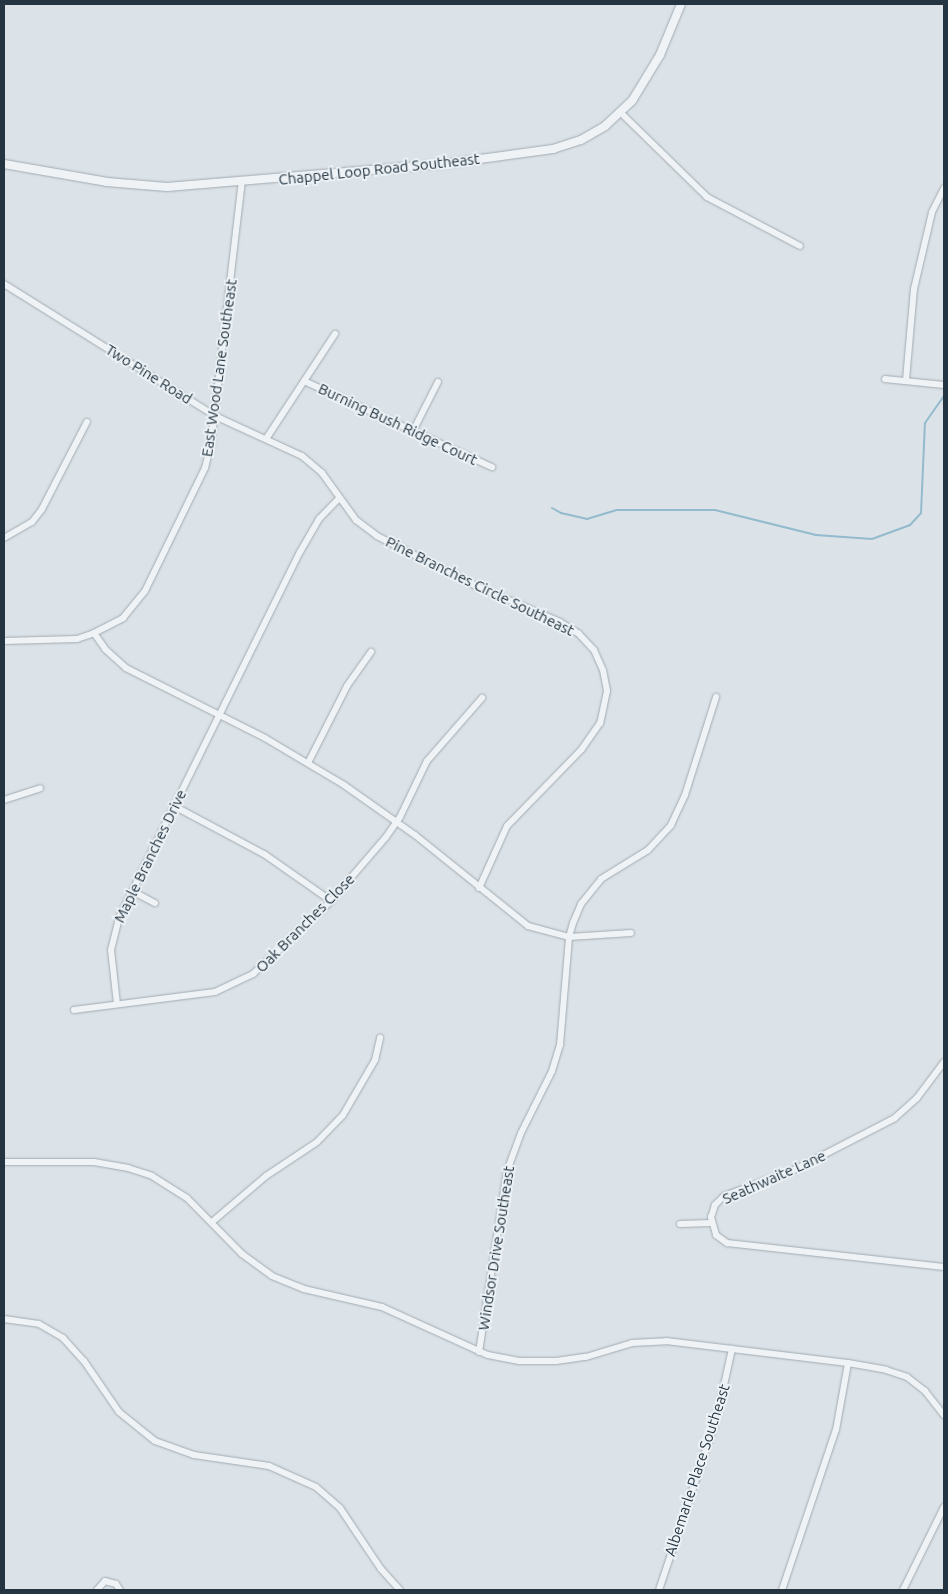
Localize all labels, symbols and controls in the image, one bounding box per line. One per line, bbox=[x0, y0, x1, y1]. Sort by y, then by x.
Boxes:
street label: Chappel Loop Road Southeast bbox=[278, 149, 480, 189]
street label: East Wood Lane Southeast bbox=[198, 278, 240, 458]
street label: Two Pine Road bbox=[102, 340, 196, 408]
street label: Burning Bush Ridge Court bbox=[316, 379, 480, 469]
street label: Pine Branches Circle Southeast bbox=[383, 532, 577, 640]
street label: Maple Branches Drive bbox=[110, 787, 190, 925]
street label: Oak Branches Close bbox=[252, 870, 358, 976]
street label: Seathwaite Lane bbox=[720, 1146, 828, 1208]
street label: Windsor Drive Southeast bbox=[474, 1164, 518, 1332]
street label: Albemarle Place Southeast bbox=[661, 1382, 733, 1558]

